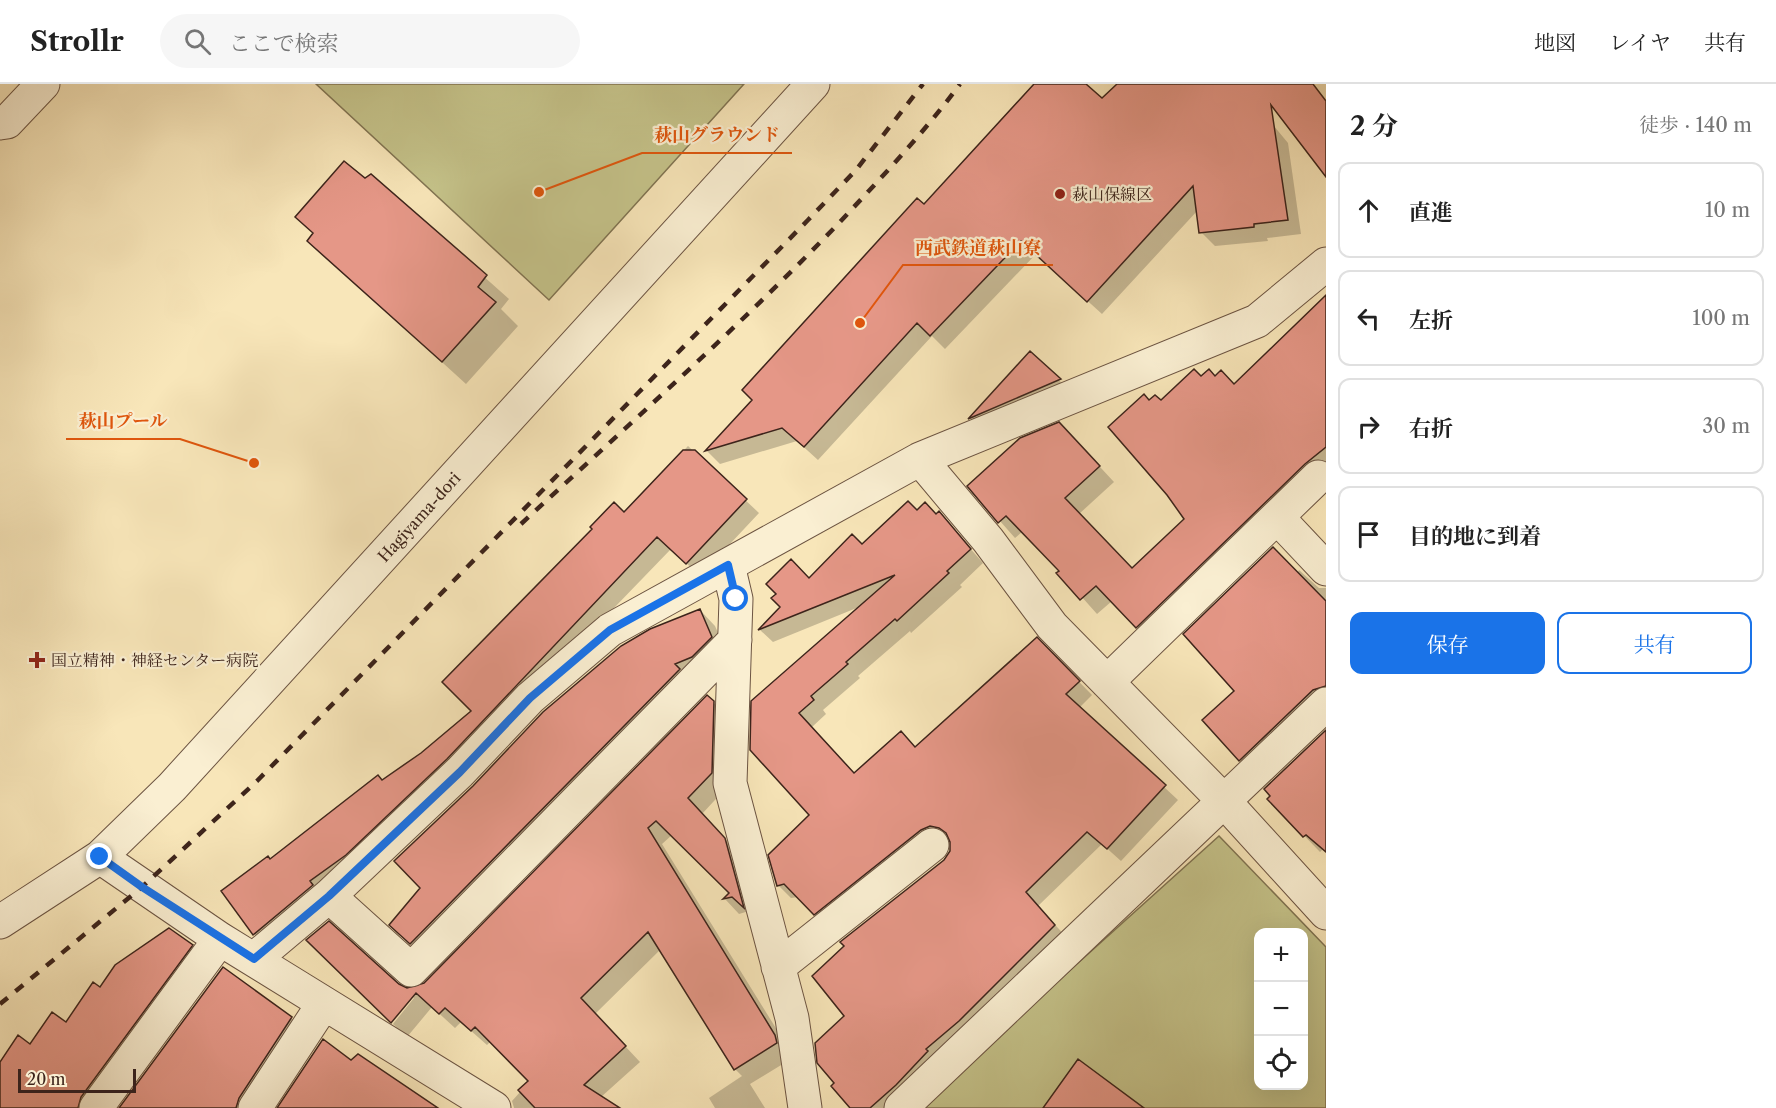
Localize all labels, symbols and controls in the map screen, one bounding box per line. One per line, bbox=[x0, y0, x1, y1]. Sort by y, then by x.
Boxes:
search box bbox=[160, 14, 580, 68]
text: Strollr bbox=[30, 24, 124, 58]
icon: search bbox=[181, 25, 214, 58]
text: ここで検索 bbox=[229, 30, 339, 57]
text: 地図 bbox=[1534, 30, 1576, 55]
text: レイヤ bbox=[1609, 30, 1671, 55]
text: 共有 bbox=[1704, 30, 1746, 55]
text: 2 分 bbox=[1350, 110, 1398, 142]
text: 徒歩 · 140 m bbox=[1639, 113, 1752, 137]
callout: 萩山グラウンド bbox=[642, 117, 792, 153]
text: 萩山グラウンド bbox=[654, 124, 780, 146]
place label: 萩山保線区 bbox=[1072, 184, 1152, 204]
marker: 萩山保線区 bbox=[1053, 187, 1067, 201]
icon: ahead bbox=[1352, 194, 1385, 227]
text: 10 m bbox=[1705, 198, 1750, 222]
text: 直進 bbox=[1409, 199, 1453, 226]
callout: 西武鉄道萩山寮 bbox=[903, 229, 1053, 265]
text: 西武鉄道萩山寮 bbox=[915, 237, 1041, 259]
icon: left bbox=[1352, 302, 1385, 335]
text: 100 m bbox=[1692, 306, 1750, 330]
text: 左折 bbox=[1409, 307, 1453, 334]
callout: 萩山プール bbox=[66, 403, 180, 439]
text: 萩山プール bbox=[78, 410, 168, 432]
icon: right bbox=[1352, 410, 1385, 443]
text: 30 m bbox=[1702, 414, 1750, 438]
text: 右折 bbox=[1409, 415, 1453, 442]
street label: Hagiyama-dori bbox=[373, 468, 465, 566]
icon: arrive bbox=[1352, 518, 1385, 551]
text: 目的地に到着 bbox=[1409, 523, 1541, 550]
route start bbox=[722, 585, 748, 611]
button: 保存 bbox=[1350, 612, 1545, 674]
button: 共有 bbox=[1557, 612, 1752, 674]
place label: 国立精神・神経センター病院 bbox=[51, 650, 258, 670]
marker: 国立精神・神経センター病院 bbox=[28, 651, 46, 669]
route end bbox=[86, 843, 112, 869]
map controls bbox=[1254, 928, 1308, 1090]
button: + bbox=[1254, 928, 1308, 982]
button: − bbox=[1254, 982, 1308, 1036]
button: locate bbox=[1254, 1036, 1308, 1090]
scale bar bbox=[18, 1066, 136, 1094]
text: 20 m bbox=[27, 1069, 66, 1089]

